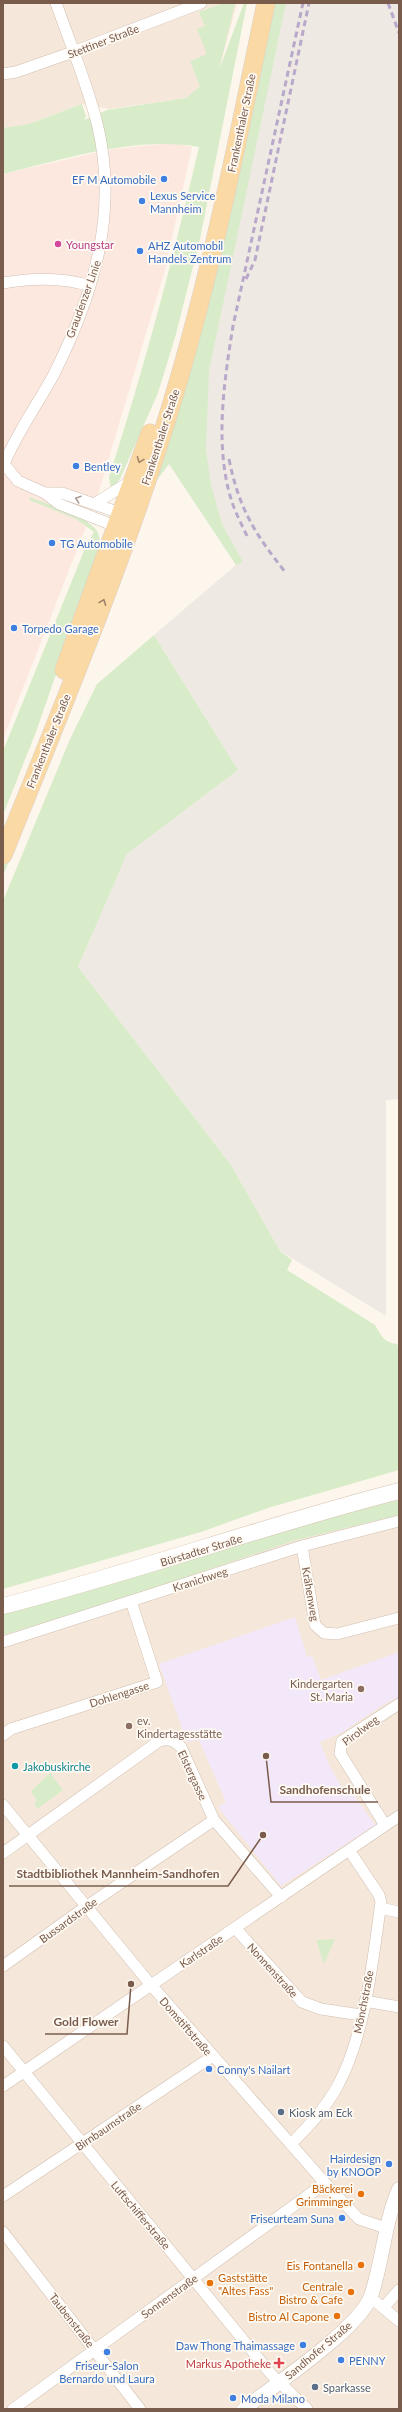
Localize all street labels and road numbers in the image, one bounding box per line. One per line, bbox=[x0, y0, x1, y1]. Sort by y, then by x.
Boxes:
street label: Stettiner Straße bbox=[65, 21, 141, 61]
street label: Frankenthaler Straße bbox=[224, 72, 258, 173]
street label: Graudenzer Linie bbox=[63, 258, 103, 340]
street label: Frankenthaler Straße bbox=[138, 387, 182, 487]
street label: Frankenthaler Straße bbox=[23, 692, 73, 790]
street label: Bürstadter Straße bbox=[158, 1531, 244, 1569]
street label: Kranichweg bbox=[171, 1564, 229, 1594]
street label: Krähenweg bbox=[300, 1566, 322, 1622]
street label: Dohlengasse bbox=[88, 1678, 151, 1710]
street label: Pirolweg bbox=[339, 1712, 381, 1748]
street label: Elstergasse bbox=[176, 1748, 210, 1802]
street label: Bussardstraße bbox=[37, 1895, 100, 1945]
street label: Karlstraße bbox=[177, 1932, 225, 1970]
street label: Nonnenstraße bbox=[245, 1940, 301, 2000]
street label: Mönchstraße bbox=[351, 1969, 376, 2035]
street label: Domstiftstraße bbox=[157, 1994, 215, 2058]
street label: Birnbaumstraße bbox=[72, 2099, 144, 2153]
street label: Luftschifferstraße bbox=[109, 2178, 173, 2252]
street label: Sonnenstraße bbox=[138, 2271, 200, 2321]
street label: Taubenstraße bbox=[47, 2290, 97, 2350]
street label: Sandhofer Straße bbox=[282, 2318, 354, 2382]

